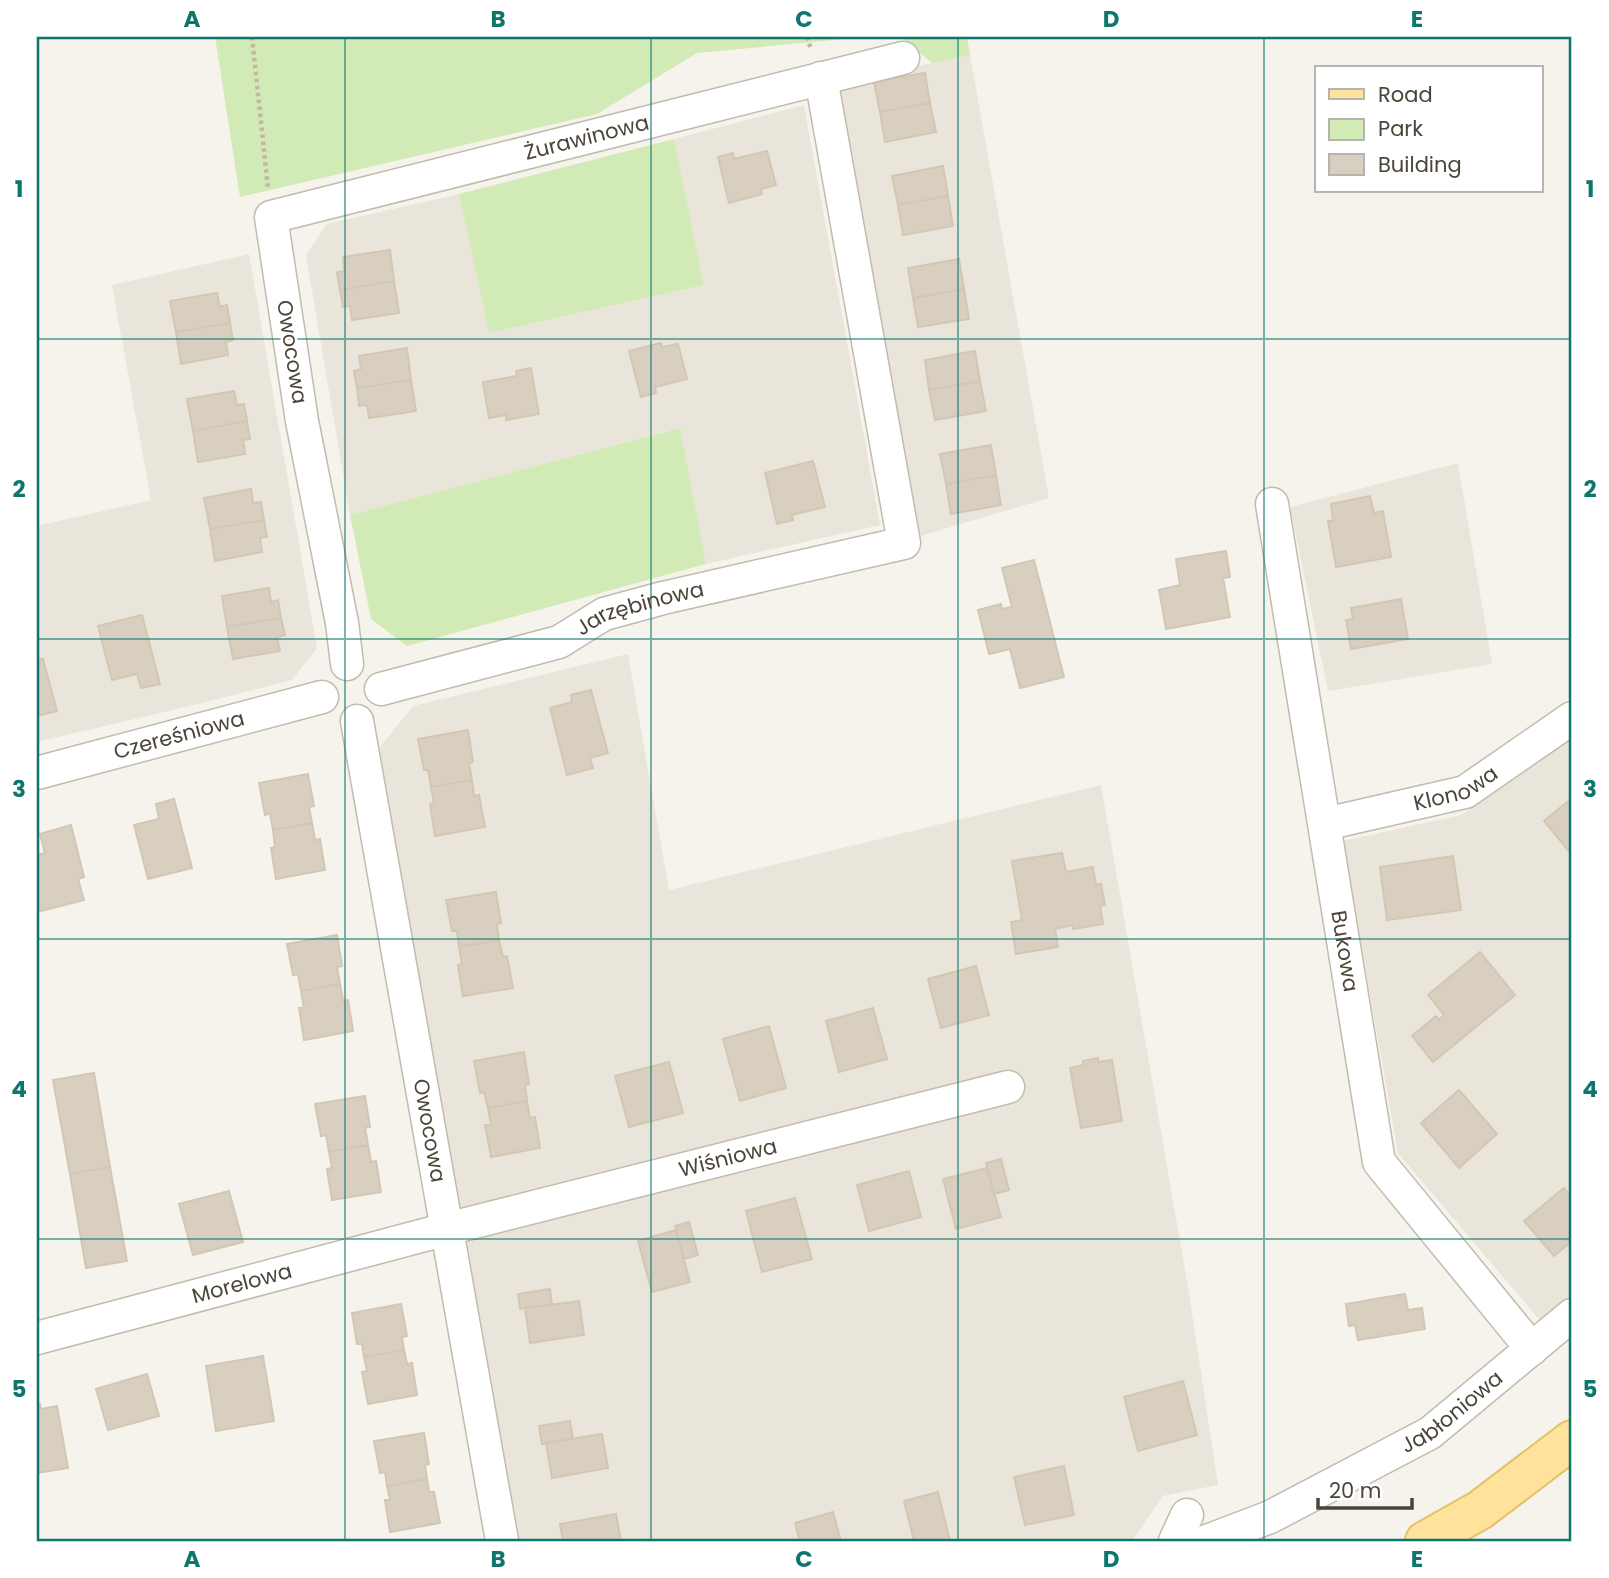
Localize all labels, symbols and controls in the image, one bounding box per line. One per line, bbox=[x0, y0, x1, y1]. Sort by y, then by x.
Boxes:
text: A bbox=[184, 3, 201, 35]
text: B bbox=[490, 3, 506, 35]
text: C bbox=[795, 3, 813, 35]
text: D bbox=[1103, 3, 1119, 35]
text: E bbox=[1411, 3, 1423, 35]
legend bbox=[1315, 66, 1542, 192]
text: Road bbox=[1378, 80, 1433, 109]
street label: Żurawinowa bbox=[521, 107, 652, 167]
text: Park bbox=[1378, 114, 1423, 143]
text: Building bbox=[1378, 150, 1462, 179]
text: 1 bbox=[15, 173, 23, 205]
text: 1 bbox=[1586, 173, 1594, 205]
street label: Owocowa bbox=[270, 298, 315, 406]
text: 2 bbox=[12, 473, 26, 505]
text: 2 bbox=[1583, 473, 1597, 505]
street label: Jarzębinowa bbox=[570, 574, 707, 642]
street label: Czereśniowa bbox=[110, 703, 247, 766]
street label: Klonowa bbox=[1411, 759, 1504, 817]
text: 3 bbox=[12, 773, 26, 805]
text: 3 bbox=[1583, 773, 1597, 805]
street label: Bukowa bbox=[1324, 908, 1366, 994]
text: 4 bbox=[11, 1073, 27, 1105]
text: 4 bbox=[1582, 1073, 1598, 1105]
street label: Owocowa bbox=[407, 1076, 453, 1185]
street label: Wiśniowa bbox=[676, 1131, 780, 1184]
street label: Morelowa bbox=[189, 1256, 295, 1310]
street label: Jabłoniowa bbox=[1396, 1363, 1509, 1460]
text: 5 bbox=[12, 1373, 26, 1405]
text: 5 bbox=[1583, 1373, 1597, 1405]
scale bar bbox=[1318, 1466, 1413, 1510]
text: 20 m bbox=[1329, 1476, 1382, 1505]
text: A bbox=[184, 1543, 201, 1575]
text: B bbox=[490, 1543, 506, 1575]
text: C bbox=[795, 1543, 813, 1575]
text: D bbox=[1103, 1543, 1119, 1575]
text: E bbox=[1411, 1543, 1423, 1575]

